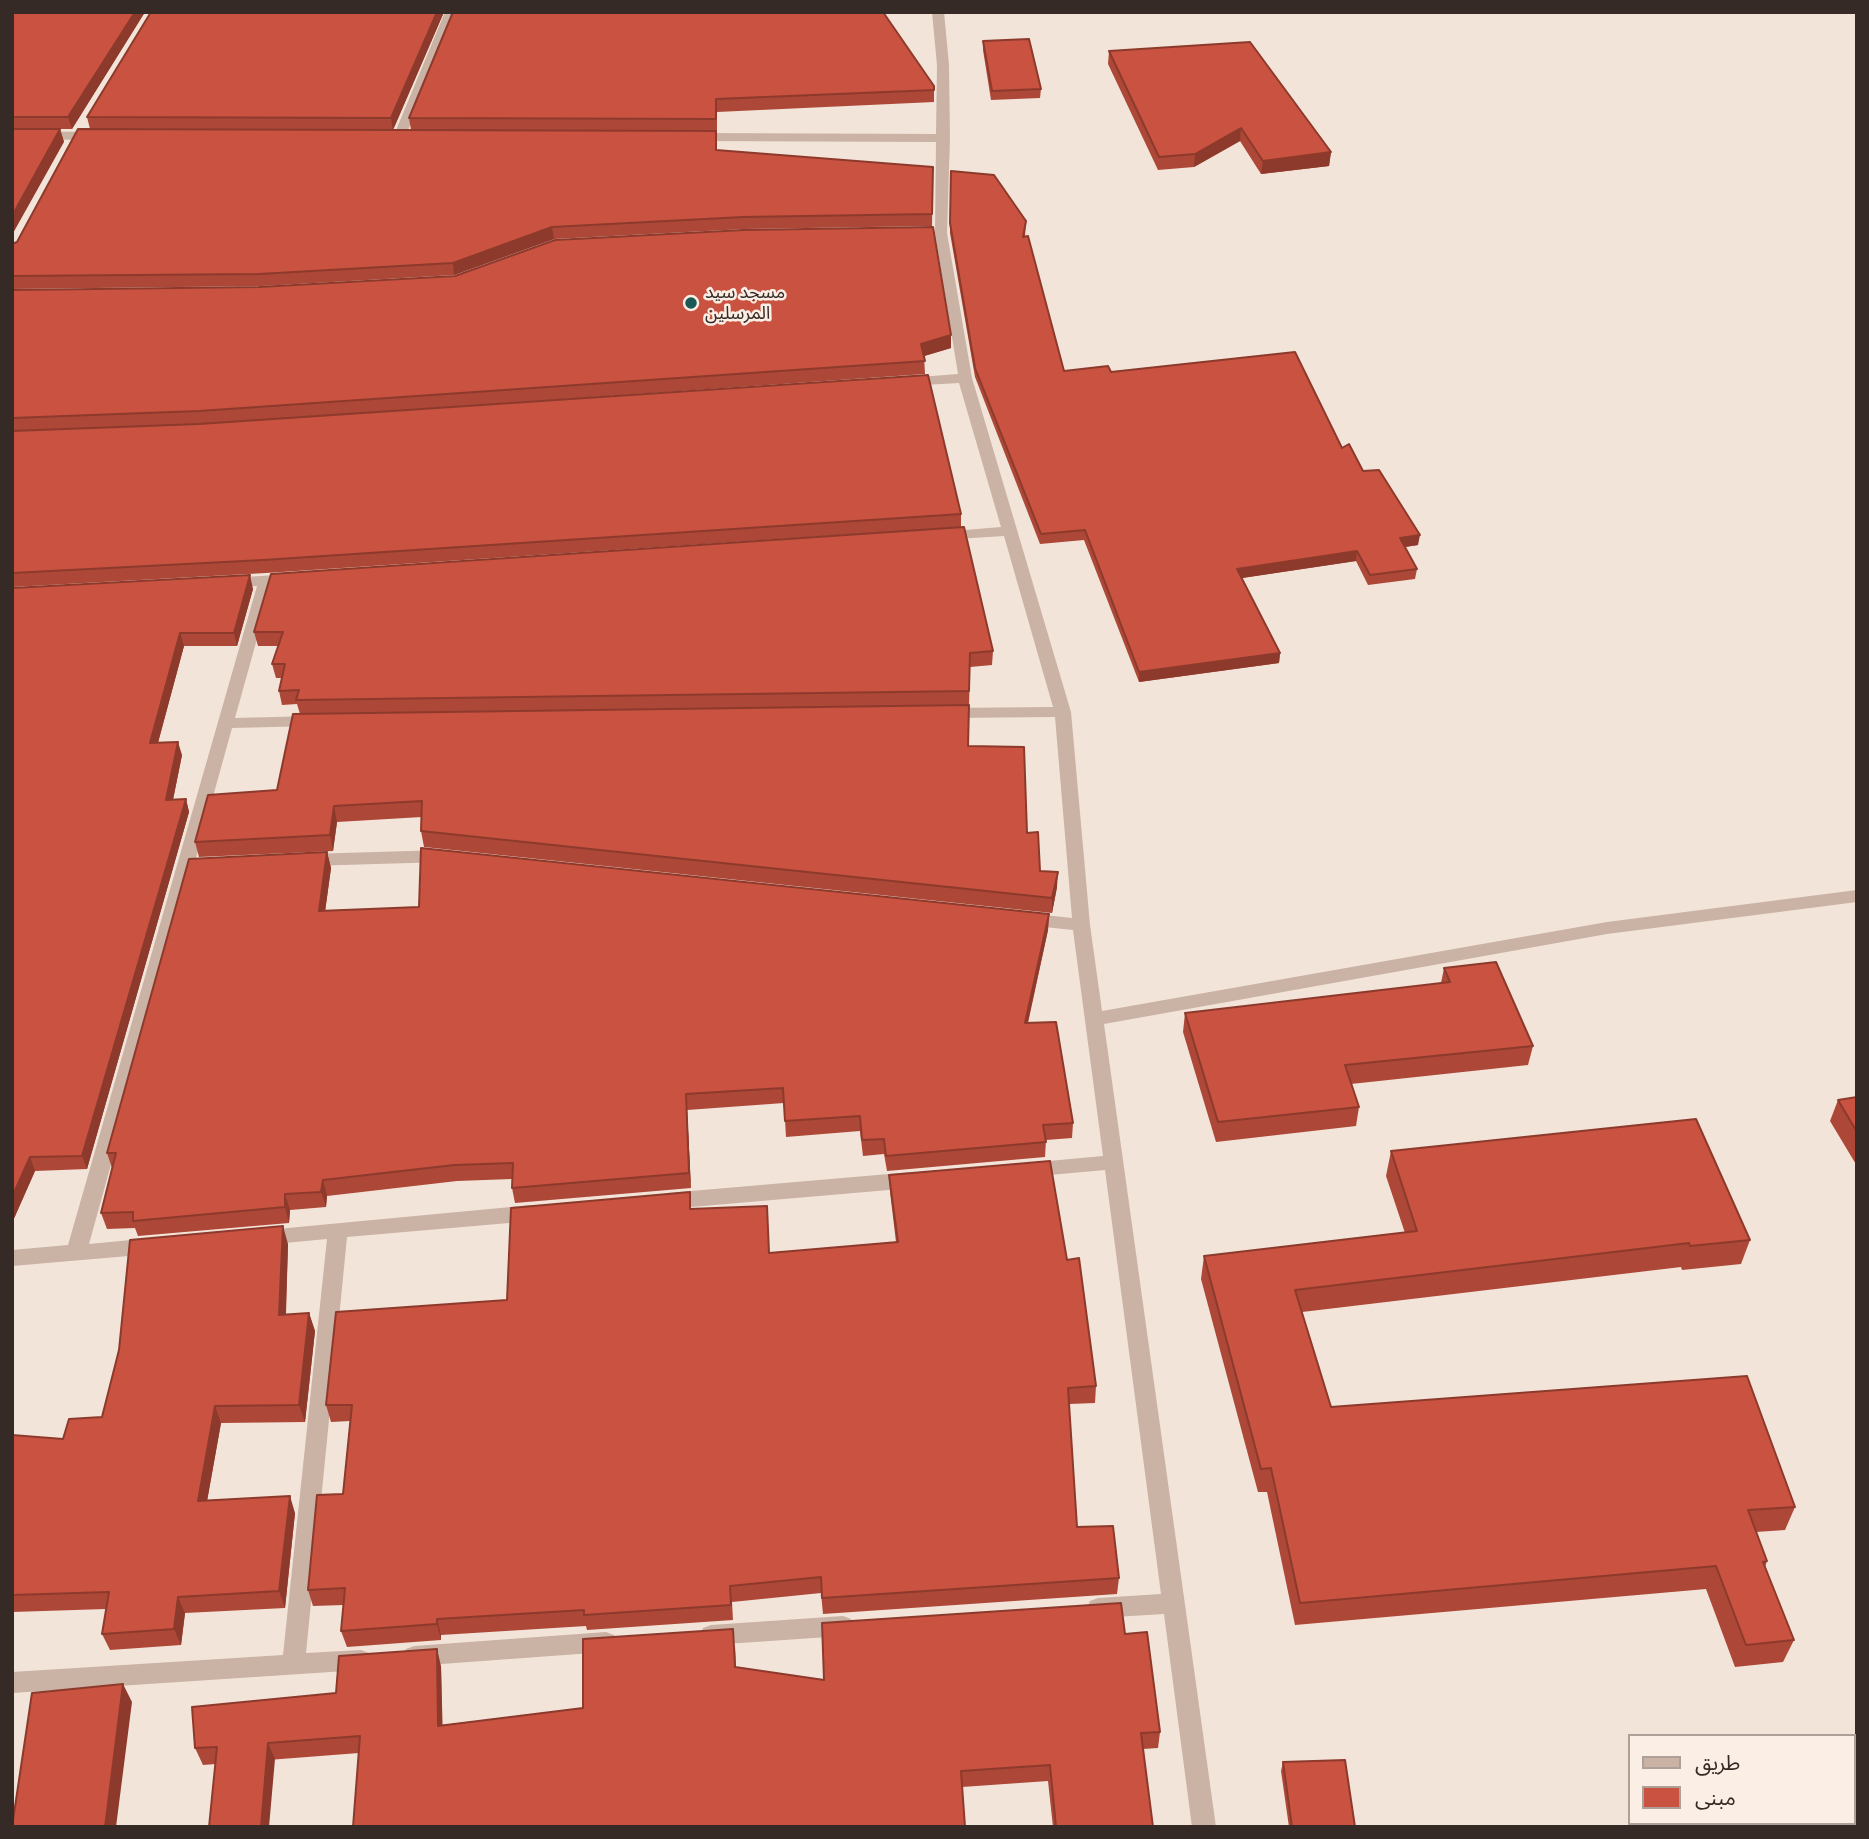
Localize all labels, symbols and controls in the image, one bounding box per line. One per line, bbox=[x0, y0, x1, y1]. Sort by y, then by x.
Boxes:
place label: مسجد سيد المرسلين bbox=[705, 282, 785, 324]
marker: مسجد سيد المرسلين bbox=[683, 295, 699, 311]
legend bbox=[1628, 1734, 1855, 1825]
text: طريق bbox=[1695, 1750, 1740, 1775]
text: مبنى bbox=[1695, 1785, 1736, 1810]

